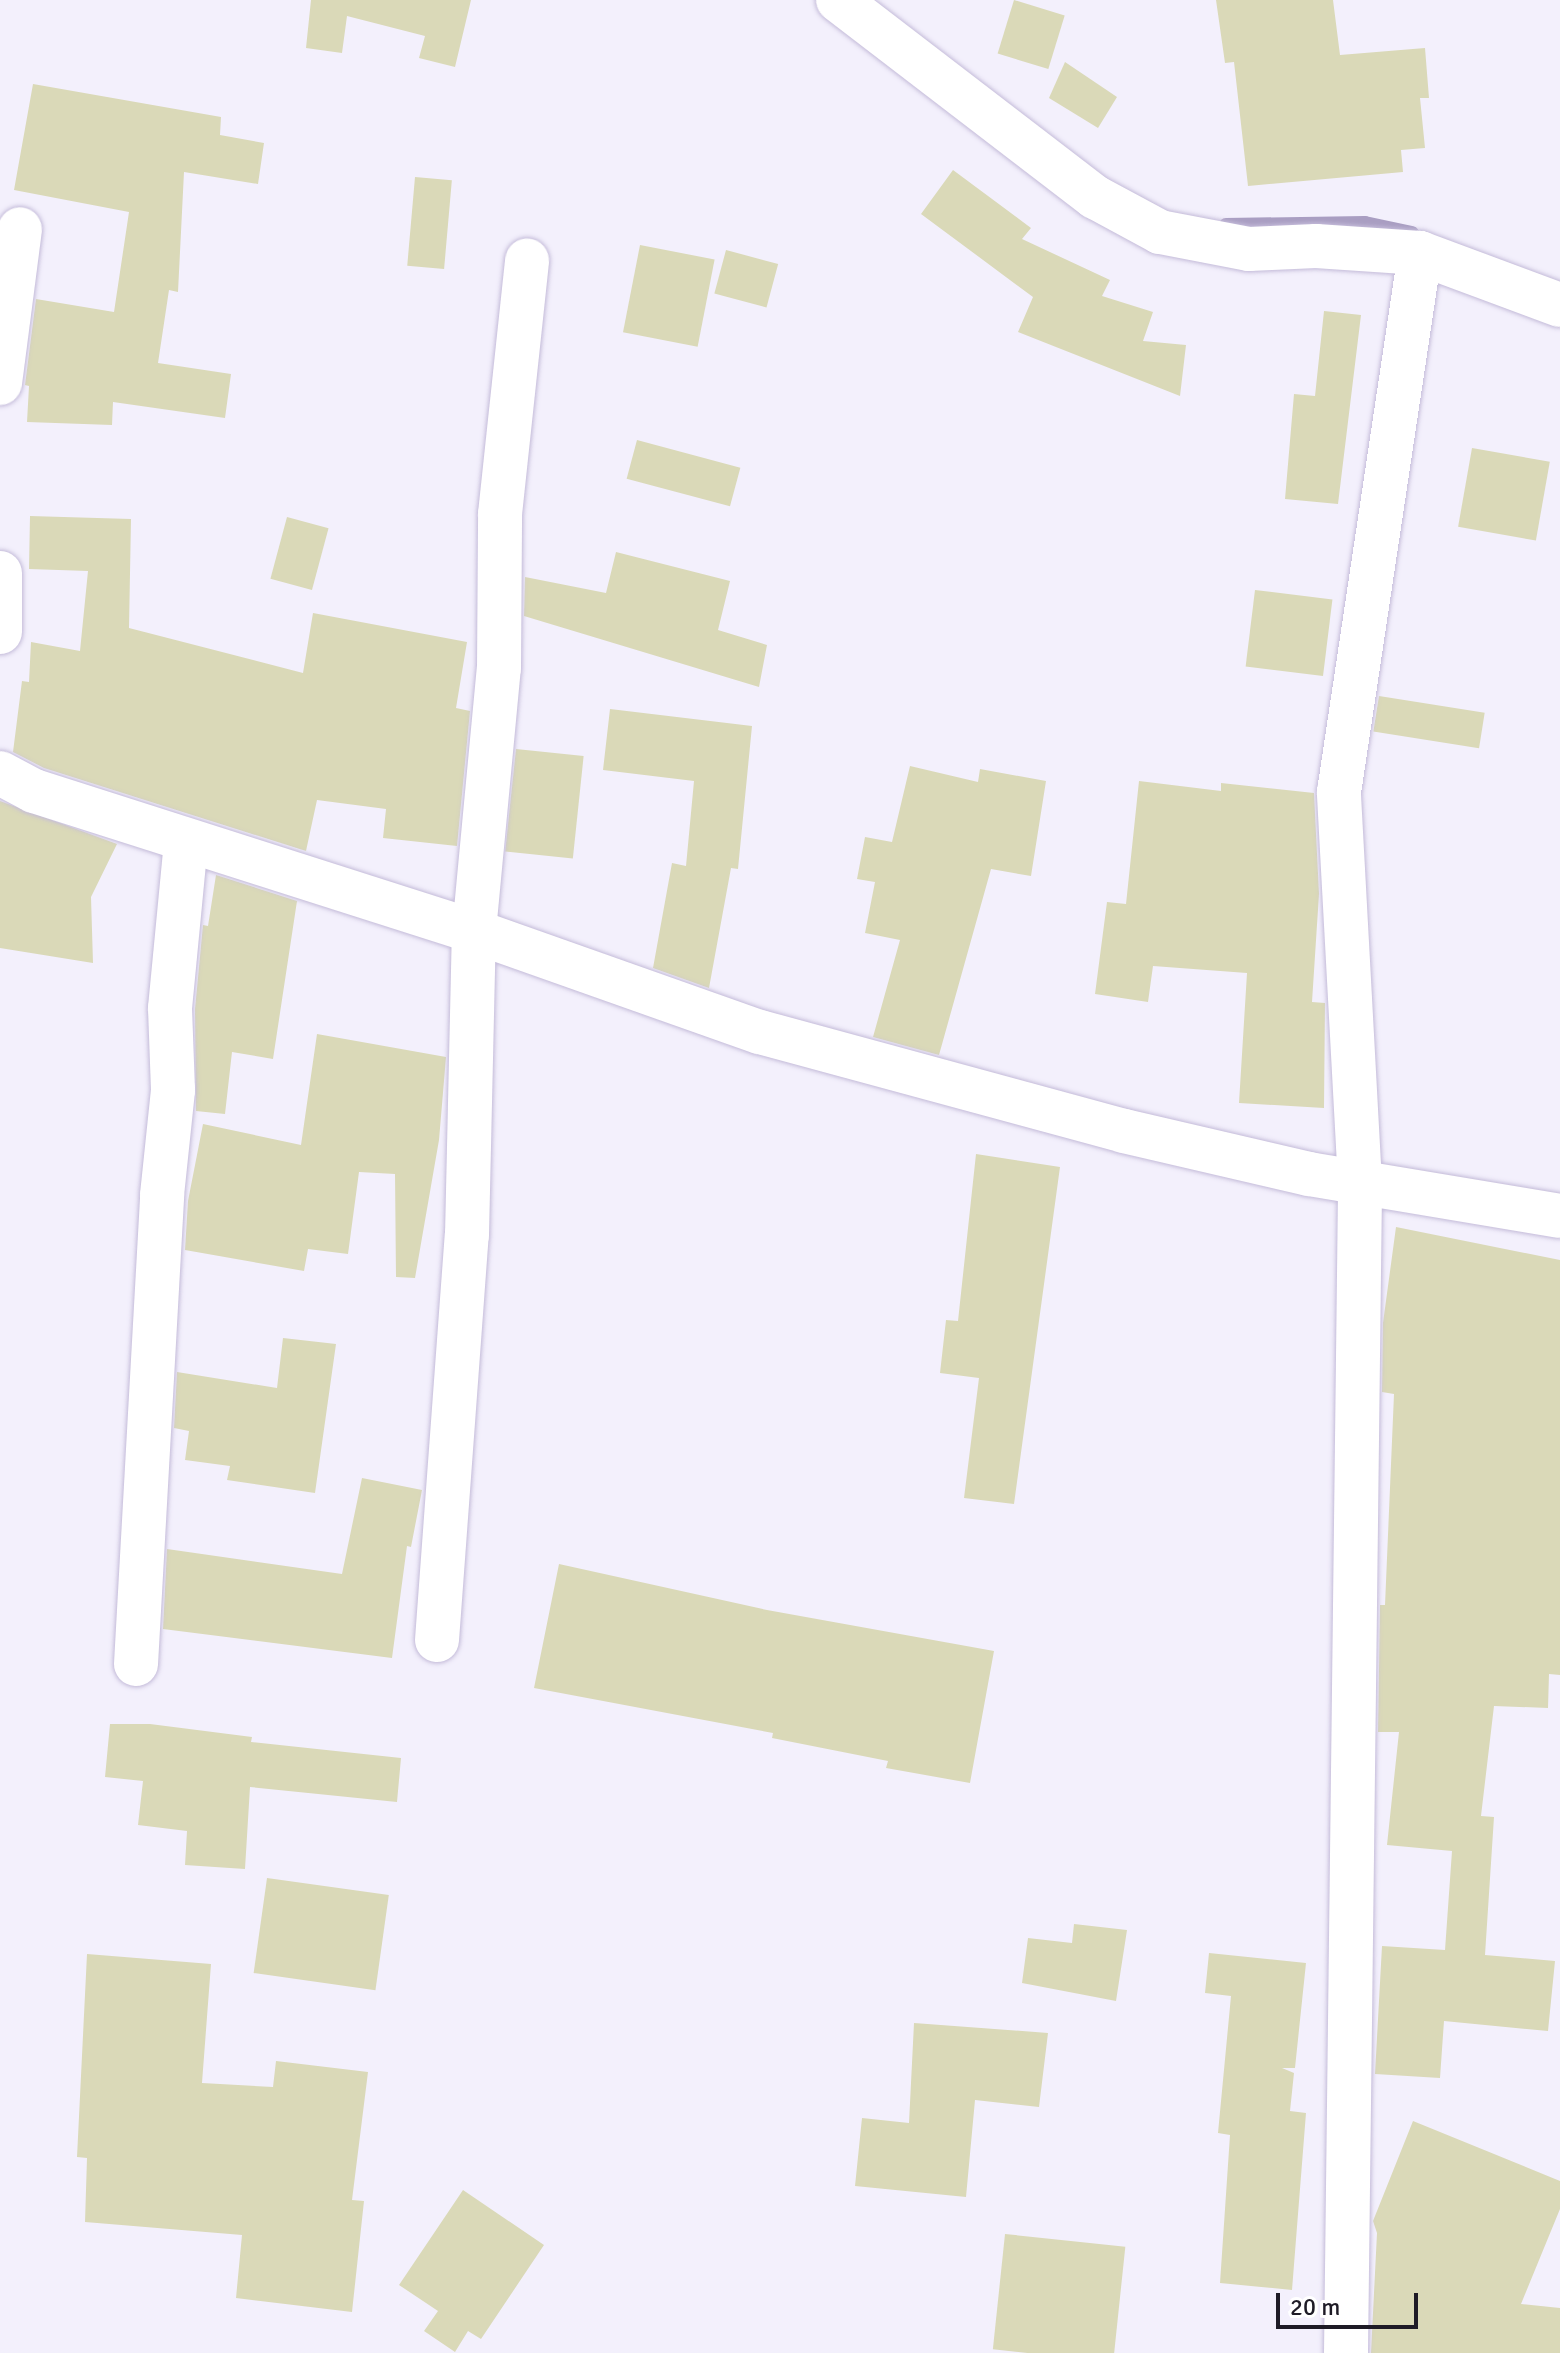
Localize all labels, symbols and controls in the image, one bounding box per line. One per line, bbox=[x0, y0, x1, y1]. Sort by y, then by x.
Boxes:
scale bar bbox=[1280, 2277, 1422, 2327]
text: 20 m bbox=[1290, 2292, 1340, 2322]

